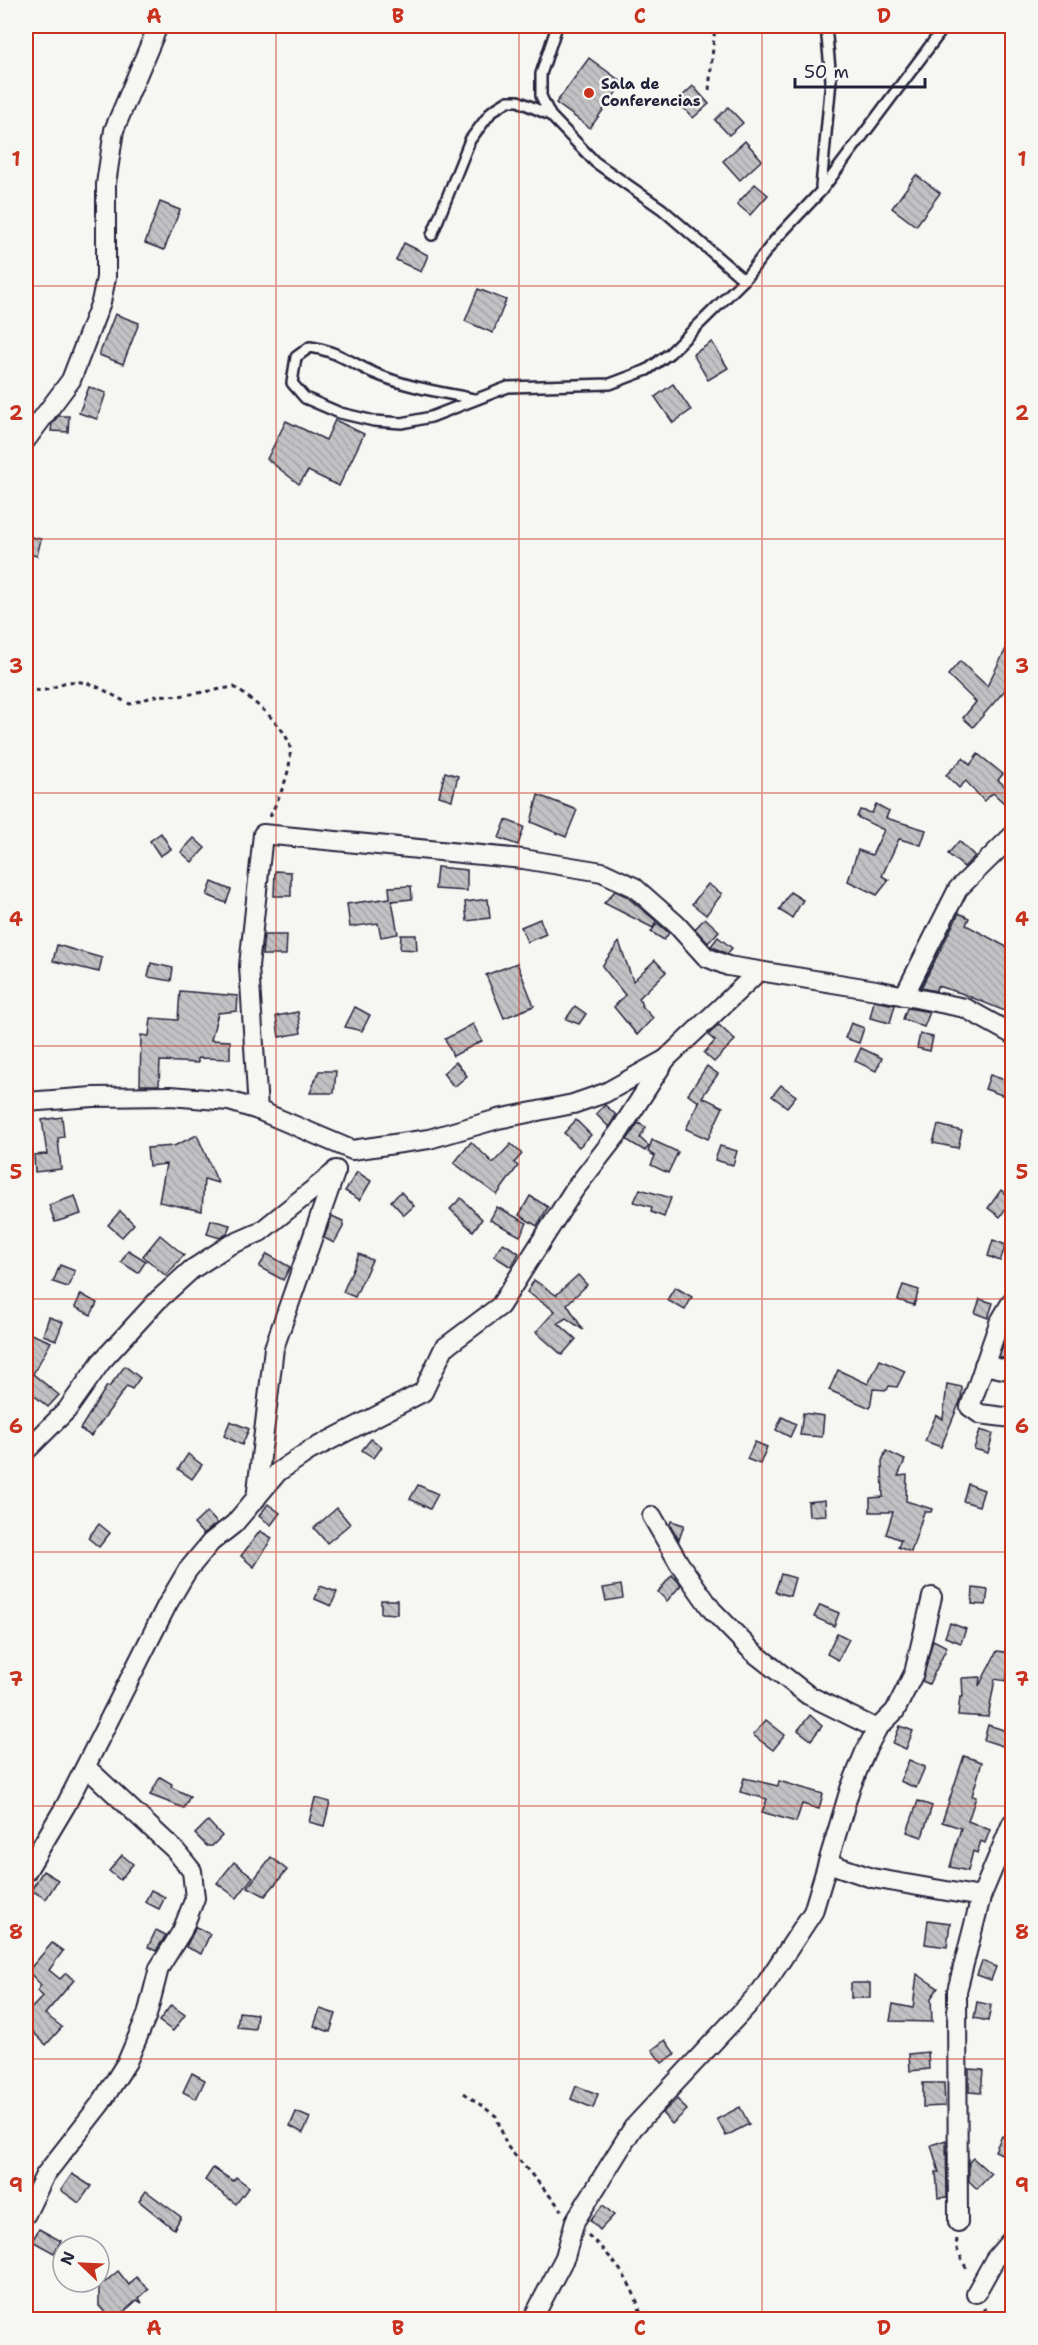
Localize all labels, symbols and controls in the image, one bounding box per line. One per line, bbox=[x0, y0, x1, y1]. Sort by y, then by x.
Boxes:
text: A bbox=[146, 3, 162, 29]
text: B bbox=[392, 3, 404, 29]
text: C bbox=[634, 3, 646, 29]
text: D bbox=[877, 3, 891, 29]
scale bar bbox=[795, 51, 926, 89]
text: 50 m bbox=[804, 60, 849, 84]
place label: Sala de Conferencias bbox=[601, 74, 701, 111]
marker: Sala de Conferencias bbox=[582, 86, 596, 100]
text: 1 bbox=[11, 146, 21, 172]
text: 1 bbox=[1017, 146, 1027, 172]
text: 2 bbox=[9, 400, 23, 426]
text: 2 bbox=[1015, 400, 1029, 426]
text: 3 bbox=[9, 653, 23, 679]
text: 3 bbox=[1015, 653, 1029, 679]
text: 4 bbox=[9, 906, 23, 932]
text: 4 bbox=[1015, 906, 1029, 932]
text: 5 bbox=[10, 1159, 22, 1185]
text: 5 bbox=[1016, 1159, 1028, 1185]
text: 6 bbox=[9, 1413, 23, 1439]
text: 6 bbox=[1015, 1413, 1029, 1439]
text: 7 bbox=[9, 1666, 23, 1692]
text: 7 bbox=[1015, 1666, 1029, 1692]
text: 8 bbox=[9, 1919, 23, 1945]
text: 8 bbox=[1015, 1919, 1029, 1945]
text: 9 bbox=[9, 2172, 23, 2198]
text: 9 bbox=[1015, 2172, 1029, 2198]
north arrow bbox=[51, 2234, 111, 2294]
text: N bbox=[56, 2248, 80, 2268]
text: A bbox=[146, 2315, 162, 2341]
text: B bbox=[392, 2315, 404, 2341]
text: C bbox=[634, 2315, 646, 2341]
text: D bbox=[877, 2315, 891, 2341]

